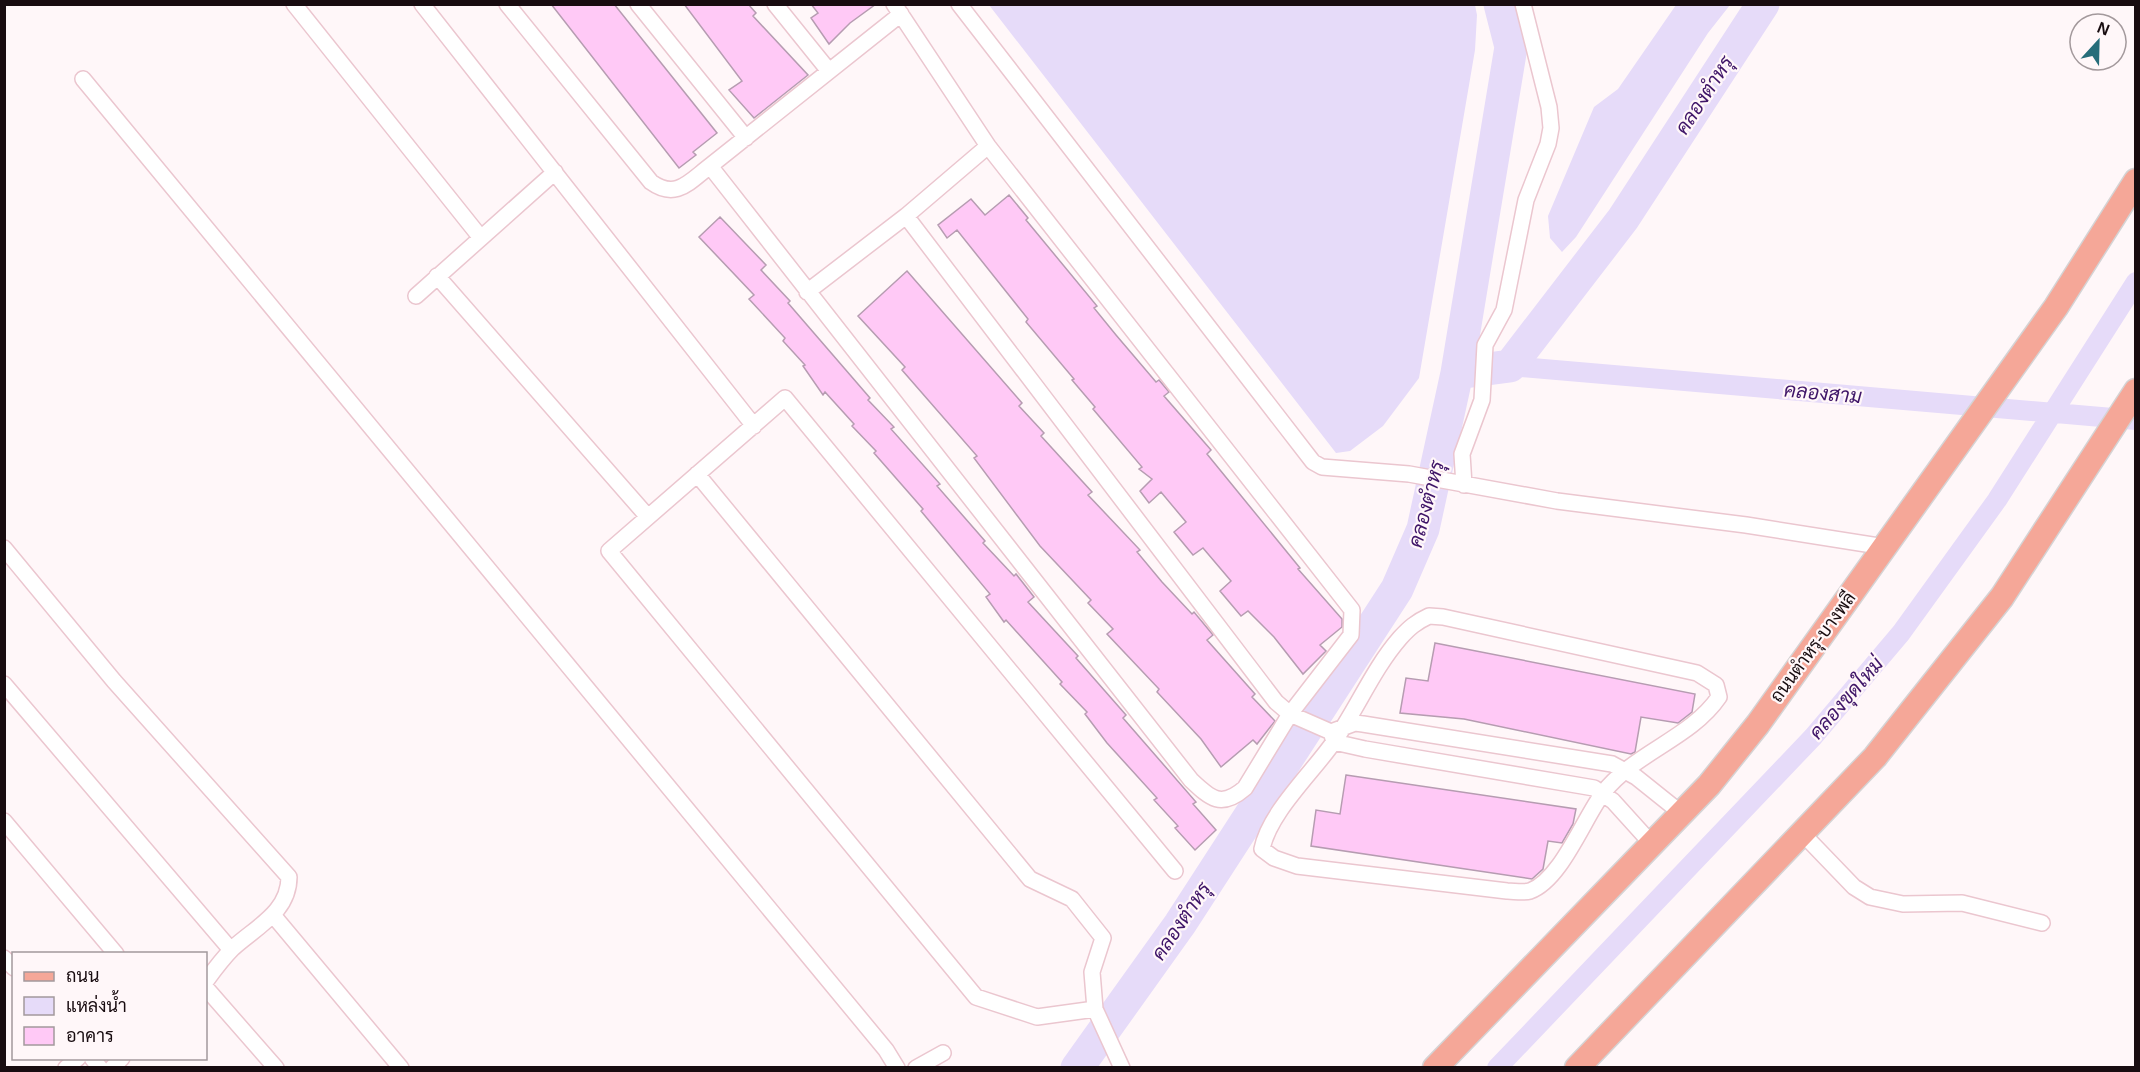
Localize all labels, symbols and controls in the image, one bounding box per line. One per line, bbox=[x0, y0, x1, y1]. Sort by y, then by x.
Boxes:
north arrow bbox=[2068, 12, 2128, 72]
text: N bbox=[2095, 19, 2112, 39]
water label: คลองตำหรุ bbox=[1670, 50, 1741, 140]
water label: คลองสาม bbox=[1783, 379, 1863, 407]
water label: คลองตำหรุ bbox=[1403, 457, 1451, 550]
street label: ถนนตำหรุ-บางพลี bbox=[1764, 586, 1861, 707]
water label: คลองขุดใหม่ bbox=[1803, 651, 1890, 745]
water label: คลองตำหรุ bbox=[1146, 876, 1218, 966]
legend bbox=[12, 952, 207, 1060]
text: ถนน bbox=[66, 966, 99, 986]
text: แหล่งน้ำ bbox=[66, 990, 127, 1016]
text: อาคาร bbox=[66, 1026, 114, 1046]

